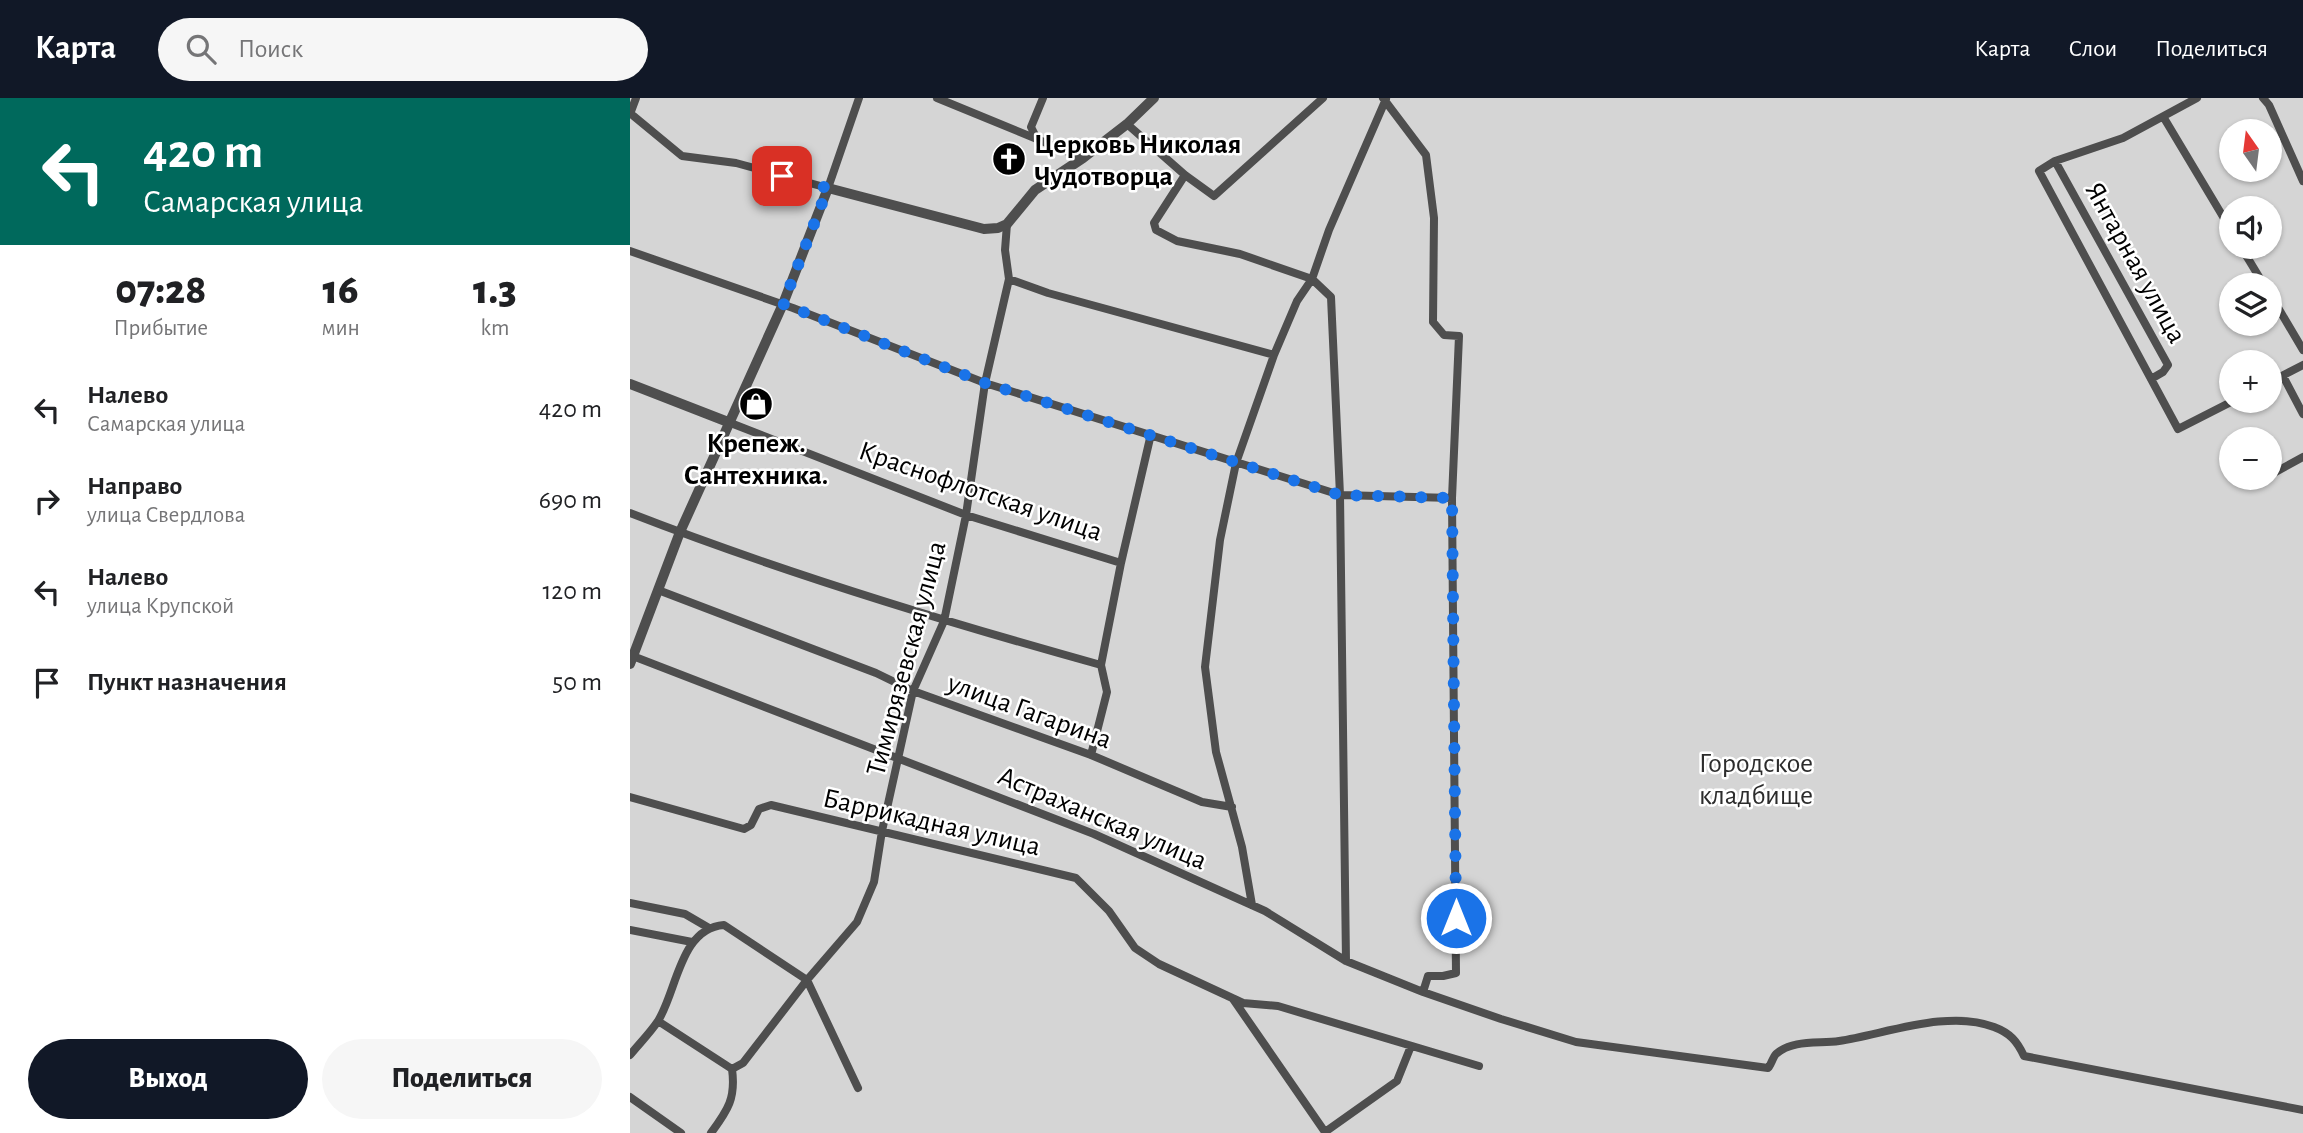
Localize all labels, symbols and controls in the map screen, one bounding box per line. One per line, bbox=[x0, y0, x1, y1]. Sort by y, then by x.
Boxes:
search box bbox=[158, 18, 648, 81]
icon: search bbox=[182, 30, 220, 68]
text: Карта bbox=[35, 32, 116, 65]
text: Поиск bbox=[238, 36, 303, 62]
text: Карта bbox=[1974, 37, 2030, 61]
text: Слои bbox=[2068, 37, 2117, 61]
text: Поделиться bbox=[2155, 37, 2268, 61]
north arrow bbox=[2219, 119, 2282, 182]
map controls bbox=[2219, 119, 2282, 490]
icon: left bbox=[28, 126, 119, 217]
text: 420 m bbox=[143, 128, 263, 177]
place label: Церковь Николая Чудотворца bbox=[1034, 131, 1241, 191]
church icon: Церковь Николая Чудотворца bbox=[990, 140, 1028, 178]
pin bbox=[752, 146, 812, 206]
icon: arrive bbox=[763, 157, 801, 195]
street label: Янтарная улица bbox=[2080, 178, 2191, 348]
text: Самарская улица bbox=[143, 186, 363, 218]
button: sound bbox=[2219, 196, 2282, 259]
text: 07:28 bbox=[115, 269, 206, 311]
text: 16 bbox=[323, 269, 359, 311]
text: 1.3 bbox=[473, 269, 517, 311]
button: layers bbox=[2219, 273, 2282, 336]
text: Прибытие bbox=[113, 317, 208, 340]
text: мин bbox=[322, 317, 360, 340]
text: km bbox=[480, 317, 509, 340]
button: + bbox=[2219, 350, 2282, 413]
text: Налево bbox=[87, 382, 168, 408]
shop icon: Крепеж. Сантехника. bbox=[737, 385, 775, 423]
icon: left bbox=[28, 391, 66, 429]
text: 420 m bbox=[539, 396, 602, 422]
text: Самарская улица bbox=[87, 413, 245, 436]
button: − bbox=[2219, 427, 2282, 490]
place label: Крепеж. Сантехника. bbox=[684, 430, 828, 490]
street label: Краснофлотская улица bbox=[855, 437, 1106, 547]
text: Направо bbox=[87, 473, 182, 499]
icon: right bbox=[28, 482, 66, 520]
text: 690 m bbox=[539, 487, 602, 513]
text: улица Свердлова bbox=[87, 504, 245, 527]
street label: Тимирязевская улица bbox=[862, 538, 952, 779]
text: Налево bbox=[87, 564, 168, 590]
icon: left bbox=[28, 573, 66, 611]
text: 120 m bbox=[542, 578, 602, 604]
text: улица Крупской bbox=[87, 595, 234, 618]
icon: arrive bbox=[28, 664, 66, 702]
text: Пункт назначения bbox=[87, 669, 287, 695]
text: 50 m bbox=[552, 669, 602, 695]
street label: улица Гагарина bbox=[943, 669, 1115, 755]
park label: Городское кладбище bbox=[1699, 750, 1813, 810]
street label: Астраханская улица bbox=[994, 762, 1211, 876]
street label: Баррикадная улица bbox=[820, 784, 1043, 862]
position arrow bbox=[1419, 881, 1493, 955]
button: Выход bbox=[28, 1039, 308, 1119]
button: Поделиться bbox=[322, 1039, 602, 1119]

